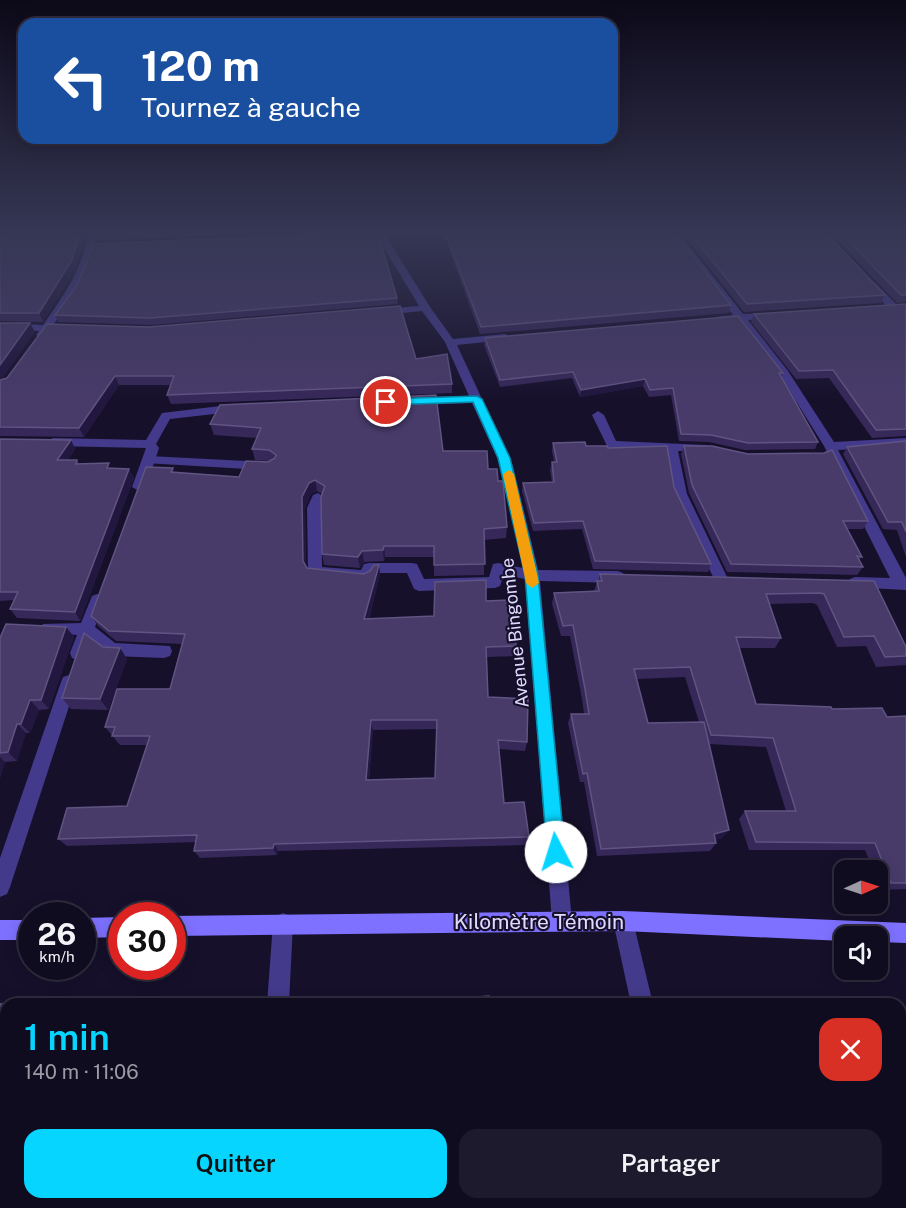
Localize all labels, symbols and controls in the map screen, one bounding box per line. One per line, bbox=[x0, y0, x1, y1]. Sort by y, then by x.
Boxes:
text: 120 m bbox=[141, 41, 260, 90]
icon: left bbox=[42, 42, 120, 120]
text: Tournez à gauche bbox=[141, 91, 361, 123]
pin bbox=[360, 376, 411, 427]
icon: arrive bbox=[369, 385, 402, 418]
street label: Avenue Bingombe bbox=[496, 557, 533, 709]
position arrow bbox=[524, 820, 588, 884]
north arrow bbox=[834, 860, 888, 914]
map controls bbox=[834, 860, 888, 980]
speed limit sign: 30 bbox=[108, 902, 186, 980]
street label: Kilomètre Témoin bbox=[454, 909, 624, 934]
text: 26 bbox=[38, 916, 76, 952]
button: sound bbox=[834, 926, 888, 980]
text: km/h bbox=[39, 948, 75, 965]
text: 1 min bbox=[24, 1016, 110, 1058]
button: close bbox=[819, 1018, 882, 1081]
text: 140 m · 11:06 bbox=[24, 1060, 139, 1084]
button: Quitter bbox=[24, 1129, 447, 1198]
button: Partager bbox=[459, 1129, 882, 1198]

